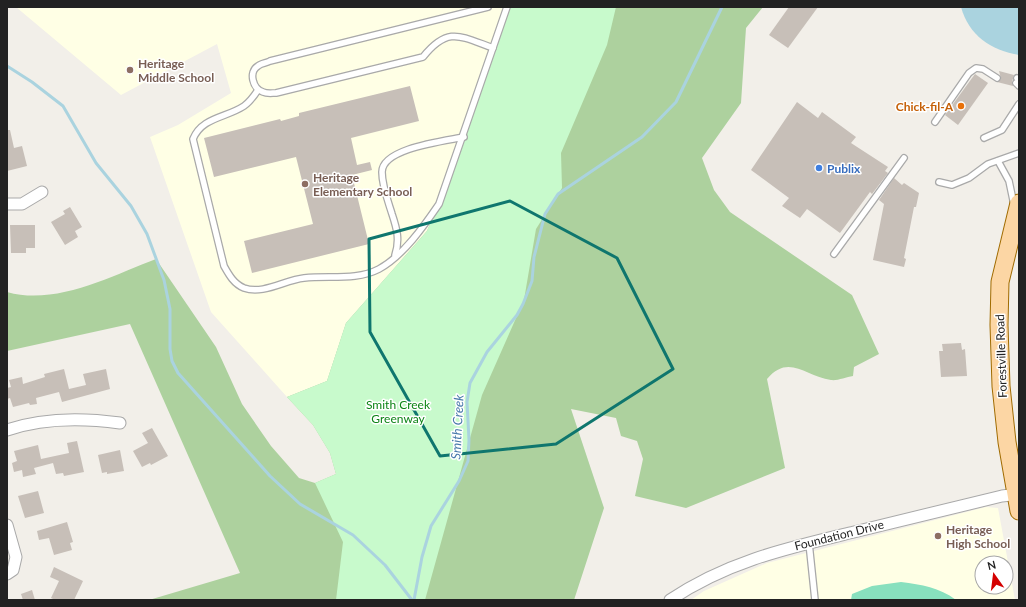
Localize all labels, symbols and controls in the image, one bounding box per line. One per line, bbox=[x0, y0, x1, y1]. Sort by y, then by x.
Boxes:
place label: Heritage Middle School bbox=[138, 56, 214, 85]
marker: Heritage Middle School bbox=[125, 65, 135, 75]
place label: Chick-fil-A bbox=[896, 99, 954, 114]
marker: Chick-fil-A bbox=[956, 101, 966, 111]
place label: Publix bbox=[827, 161, 861, 176]
marker: Publix bbox=[814, 163, 824, 173]
place label: Heritage Elementary School bbox=[313, 170, 412, 199]
marker: Heritage Elementary School bbox=[300, 179, 310, 189]
street label: Forestville Road bbox=[992, 314, 1010, 398]
water label: Smith Creek bbox=[447, 393, 467, 460]
park label: Smith Creek Greenway bbox=[366, 397, 431, 426]
street label: Foundation Drive bbox=[793, 517, 885, 553]
place label: Heritage High School bbox=[946, 522, 1010, 551]
marker: Heritage High School bbox=[933, 531, 943, 541]
north arrow bbox=[974, 555, 1014, 595]
text: N bbox=[986, 557, 997, 572]

